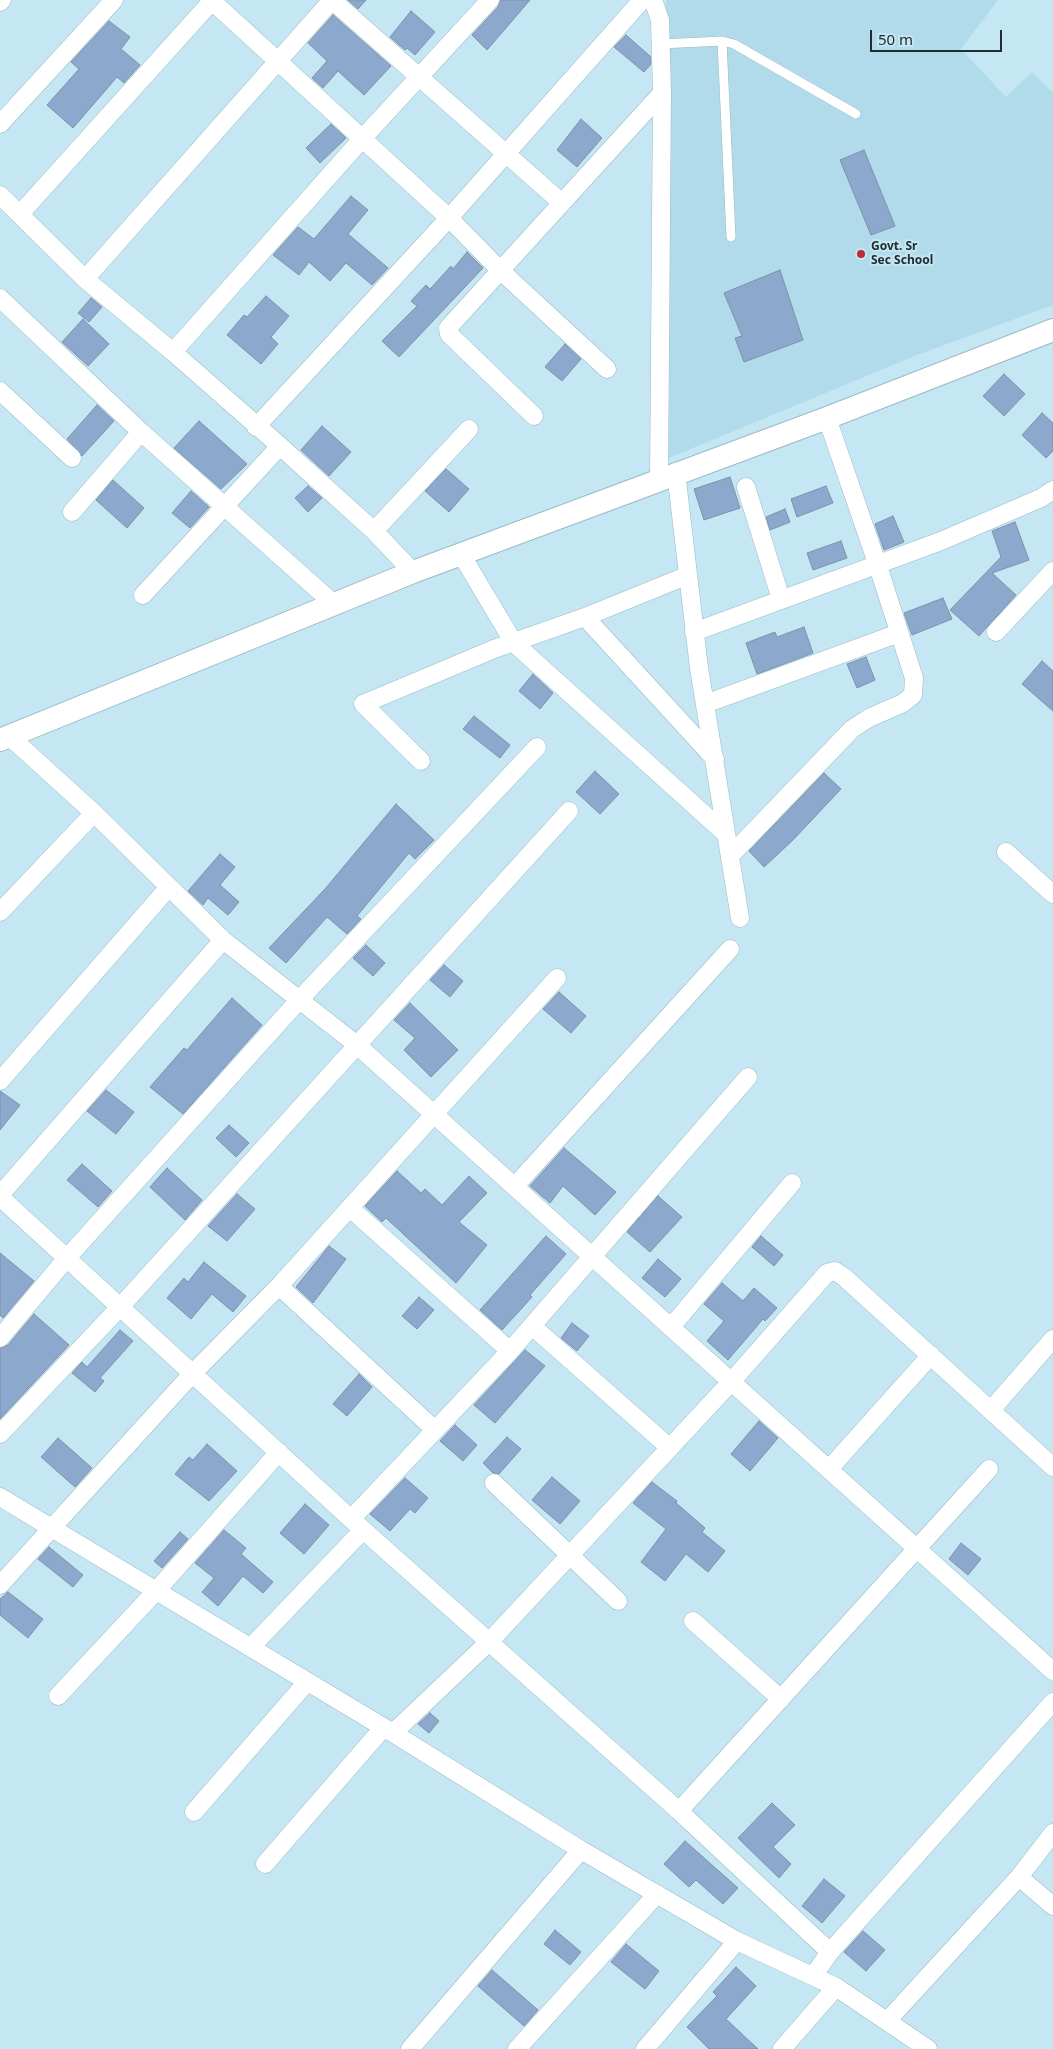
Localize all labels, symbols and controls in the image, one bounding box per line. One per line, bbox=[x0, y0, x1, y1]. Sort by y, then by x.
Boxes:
scale bar bbox=[873, 20, 1006, 52]
text: 50 m bbox=[878, 29, 913, 49]
place label: Govt. Sr Sec School bbox=[871, 240, 933, 268]
marker: Govt. Sr Sec School bbox=[855, 248, 867, 260]

